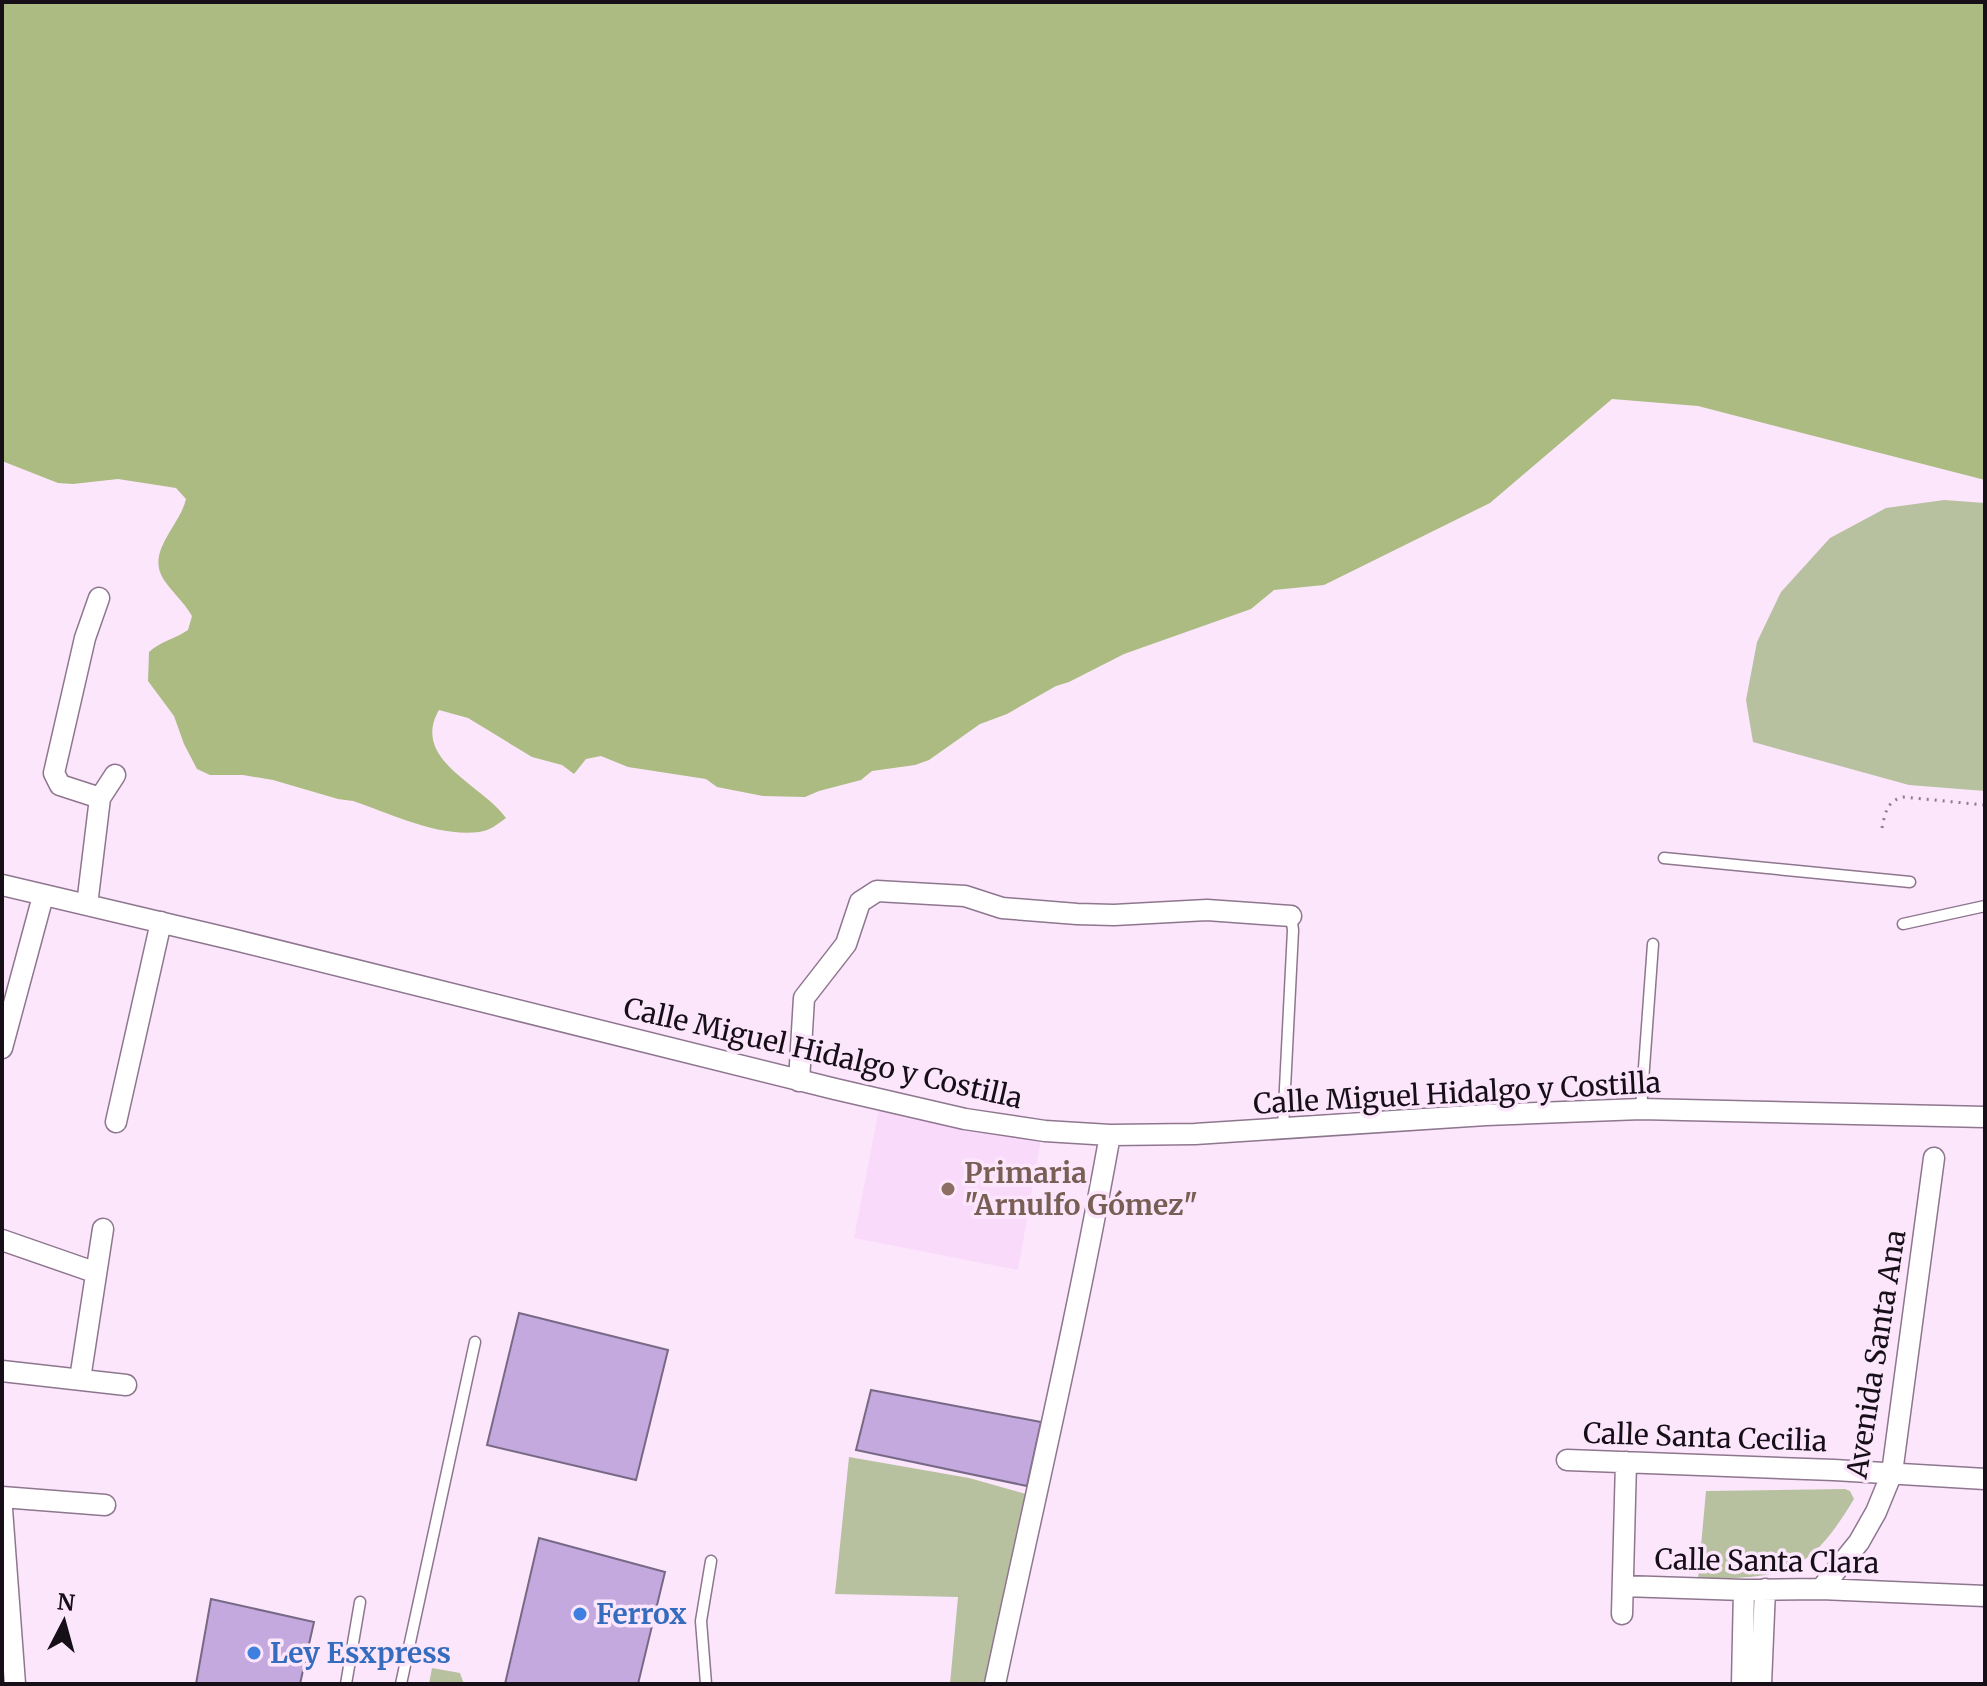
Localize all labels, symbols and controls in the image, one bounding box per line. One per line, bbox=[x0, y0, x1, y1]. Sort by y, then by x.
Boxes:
street label: Calle Miguel Hidalgo y Costilla bbox=[620, 990, 1026, 1116]
street label: Calle Miguel Hidalgo y Costilla bbox=[1252, 1064, 1662, 1122]
place label: Primaria "Arnulfo Gómez" bbox=[964, 1155, 1198, 1223]
marker: Primaria "Arnulfo Gómez" bbox=[939, 1180, 957, 1198]
street label: Avenida Santa Ana bbox=[1838, 1227, 1913, 1482]
street label: Calle Santa Cecilia bbox=[1582, 1415, 1828, 1459]
street label: Calle Santa Clara bbox=[1654, 1541, 1880, 1581]
north arrow bbox=[24, 1582, 104, 1662]
text: N bbox=[56, 1587, 77, 1617]
place label: Ferrox bbox=[596, 1596, 687, 1632]
marker: Ferrox bbox=[571, 1605, 589, 1623]
place label: Ley Esxpress bbox=[270, 1635, 451, 1671]
marker: Ley Esxpress bbox=[245, 1644, 263, 1662]

